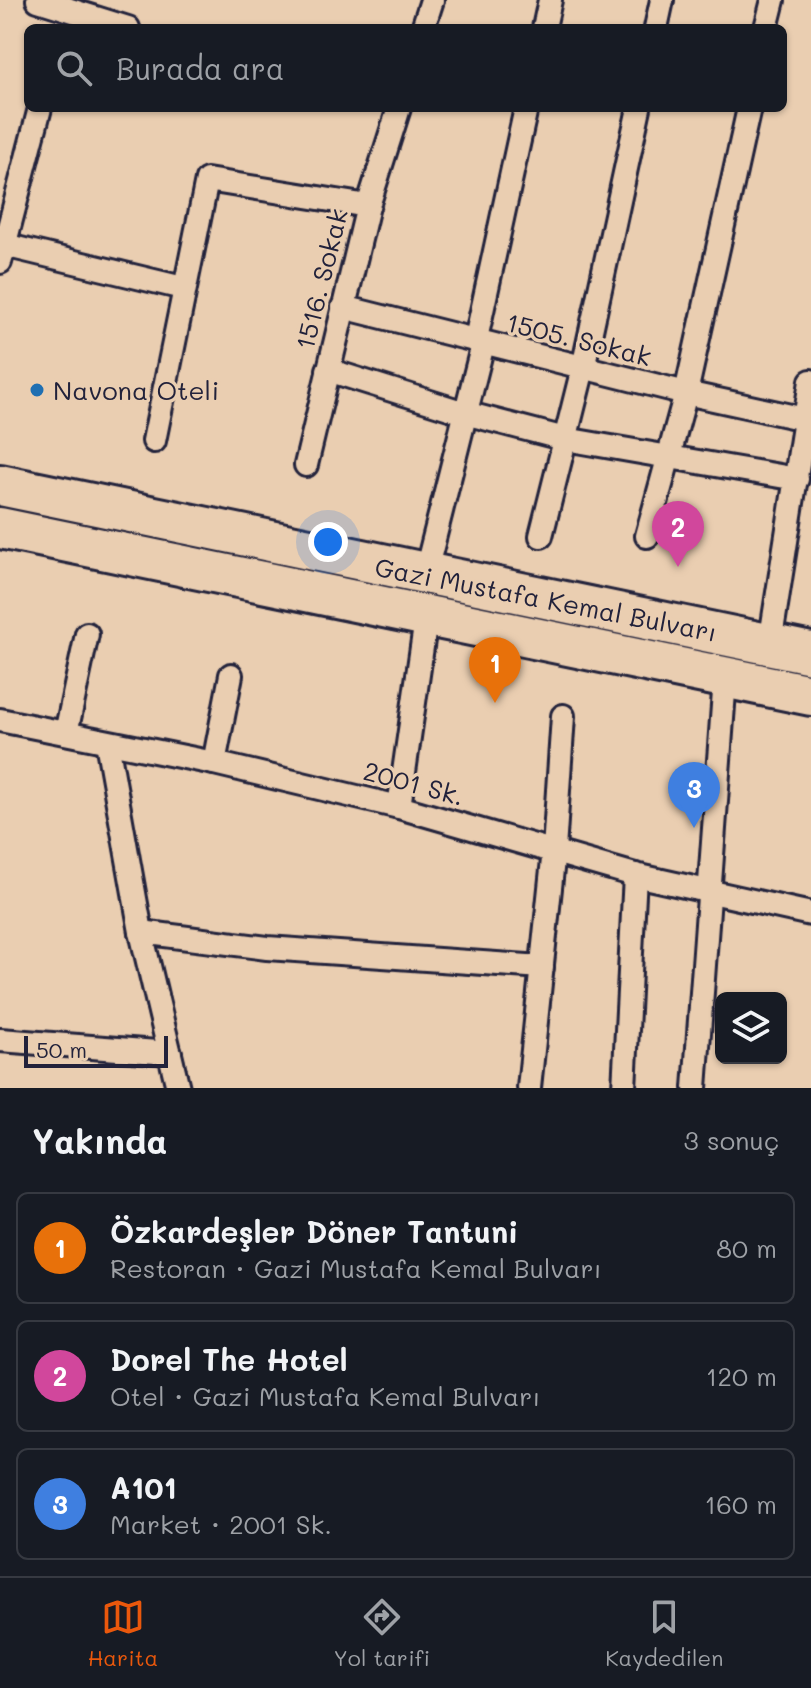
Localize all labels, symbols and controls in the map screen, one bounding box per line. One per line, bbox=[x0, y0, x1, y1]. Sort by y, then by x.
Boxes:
search box bbox=[24, 24, 787, 112]
icon: search bbox=[52, 46, 96, 90]
text: Burada ara bbox=[116, 48, 285, 88]
street label: 1516. Sokak bbox=[287, 205, 355, 353]
street label: 1505. Sokak bbox=[503, 305, 655, 373]
place label: Navona Oteli bbox=[53, 373, 219, 407]
marker: Navona Oteli bbox=[28, 381, 46, 399]
pin: 2 bbox=[652, 501, 704, 567]
your location bbox=[308, 522, 348, 562]
street label: Gazi Mustafa Kemal Bulvarı bbox=[372, 549, 720, 649]
pin: 1 bbox=[469, 637, 521, 703]
street label: 2001 Sk. bbox=[360, 753, 468, 813]
pin: 3 bbox=[668, 762, 720, 828]
map controls bbox=[715, 992, 787, 1064]
button: layers bbox=[715, 992, 787, 1064]
scale bar bbox=[24, 1032, 168, 1068]
text: 50 m bbox=[36, 1035, 87, 1064]
text: Yakında bbox=[32, 1118, 167, 1163]
text: 3 sonuç bbox=[683, 1123, 779, 1157]
text: Özkardeşler Döner Tantuni bbox=[110, 1211, 518, 1251]
text: 1 bbox=[54, 1231, 66, 1265]
text: 80 m bbox=[716, 1231, 777, 1265]
text: Restoran · Gazi Mustafa Kemal Bulvarı bbox=[110, 1251, 602, 1285]
text: Dorel The Hotel bbox=[110, 1339, 348, 1379]
text: 2 bbox=[53, 1359, 67, 1393]
text: 120 m bbox=[706, 1359, 777, 1393]
text: Otel · Gazi Mustafa Kemal Bulvarı bbox=[110, 1379, 540, 1413]
text: A101 bbox=[110, 1467, 177, 1507]
text: 3 bbox=[52, 1487, 68, 1521]
text: 160 m bbox=[705, 1487, 777, 1521]
text: Market · 2001 Sk. bbox=[110, 1507, 332, 1541]
tab: Harita bbox=[88, 1595, 158, 1672]
tab: Yol tarifi bbox=[333, 1595, 430, 1672]
tab: Kaydedilen bbox=[605, 1595, 723, 1672]

